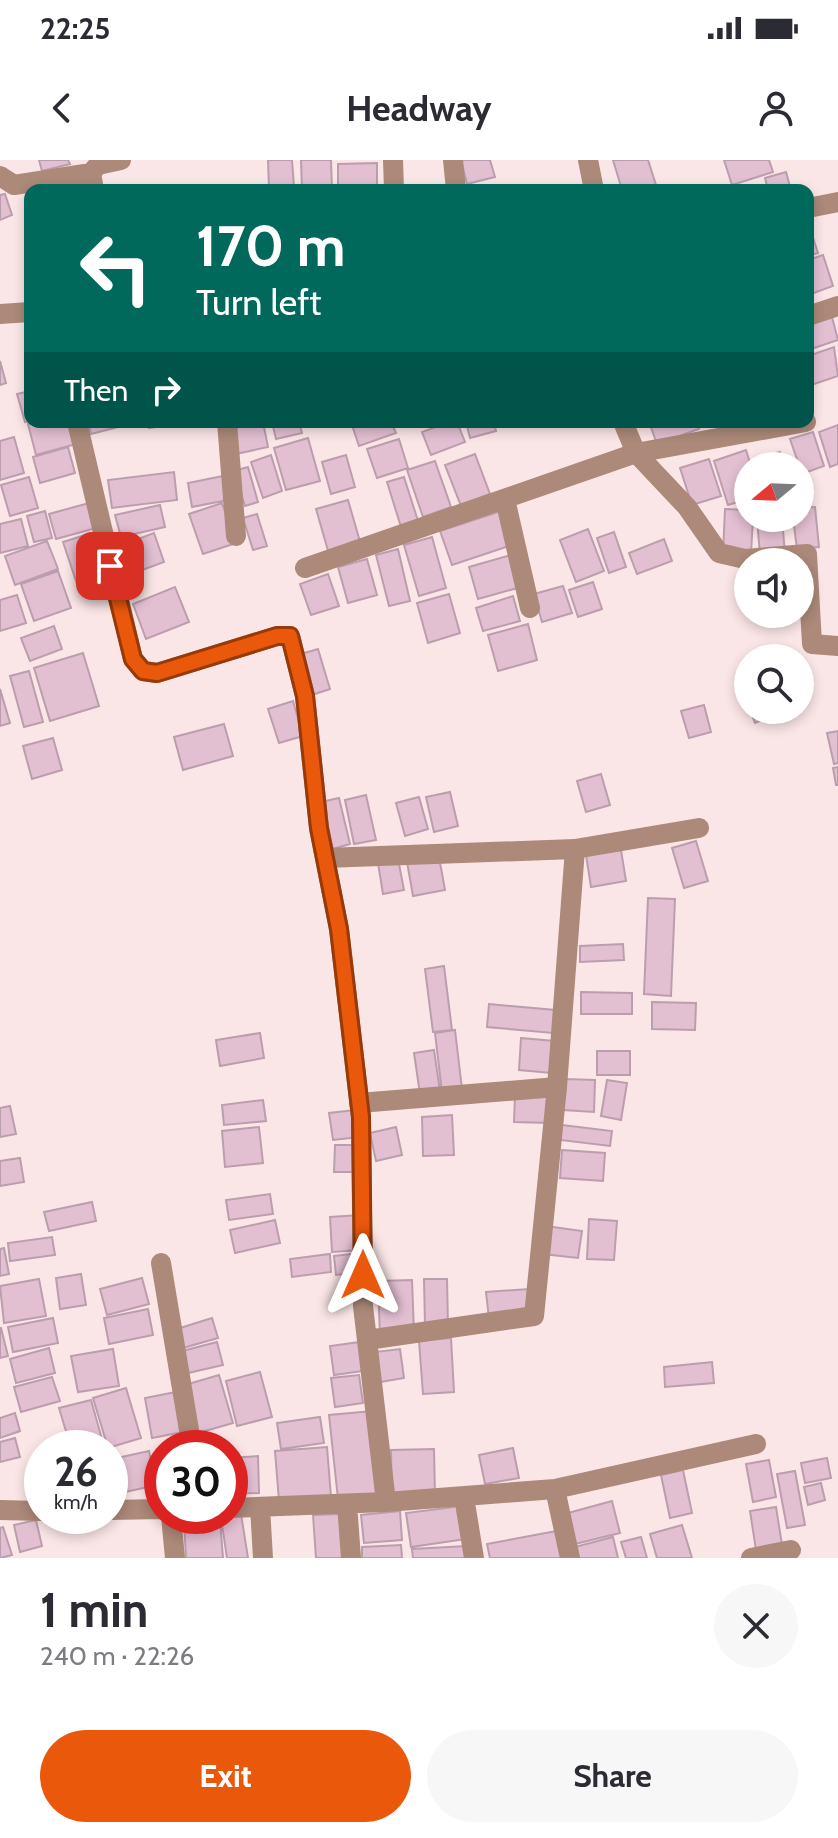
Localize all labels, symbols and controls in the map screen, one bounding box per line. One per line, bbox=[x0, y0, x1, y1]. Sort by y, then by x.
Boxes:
text: 22:25 bbox=[40, 10, 110, 47]
icon: back bbox=[40, 86, 84, 130]
text: Headway bbox=[346, 86, 492, 130]
icon: person bbox=[754, 86, 798, 130]
text: 170 m bbox=[196, 212, 346, 280]
icon: left bbox=[64, 216, 168, 320]
text: Turn left bbox=[196, 280, 321, 324]
icon: right bbox=[144, 368, 188, 412]
text: Then bbox=[64, 372, 128, 409]
north arrow bbox=[734, 452, 814, 532]
map controls bbox=[734, 452, 814, 724]
pin bbox=[76, 532, 144, 600]
icon: arrive bbox=[88, 544, 132, 588]
button: sound bbox=[734, 548, 814, 628]
button: search bbox=[734, 644, 814, 724]
position arrow bbox=[321, 1233, 405, 1317]
speed limit sign: 30 bbox=[144, 1430, 248, 1534]
text: 26 bbox=[54, 1447, 98, 1496]
text: km/h bbox=[54, 1490, 98, 1514]
text: 1 min bbox=[40, 1581, 148, 1639]
button: close bbox=[714, 1584, 798, 1668]
text: 240 m · 22:26 bbox=[40, 1640, 194, 1672]
button: Exit bbox=[40, 1730, 411, 1822]
button: Share bbox=[427, 1730, 798, 1822]

